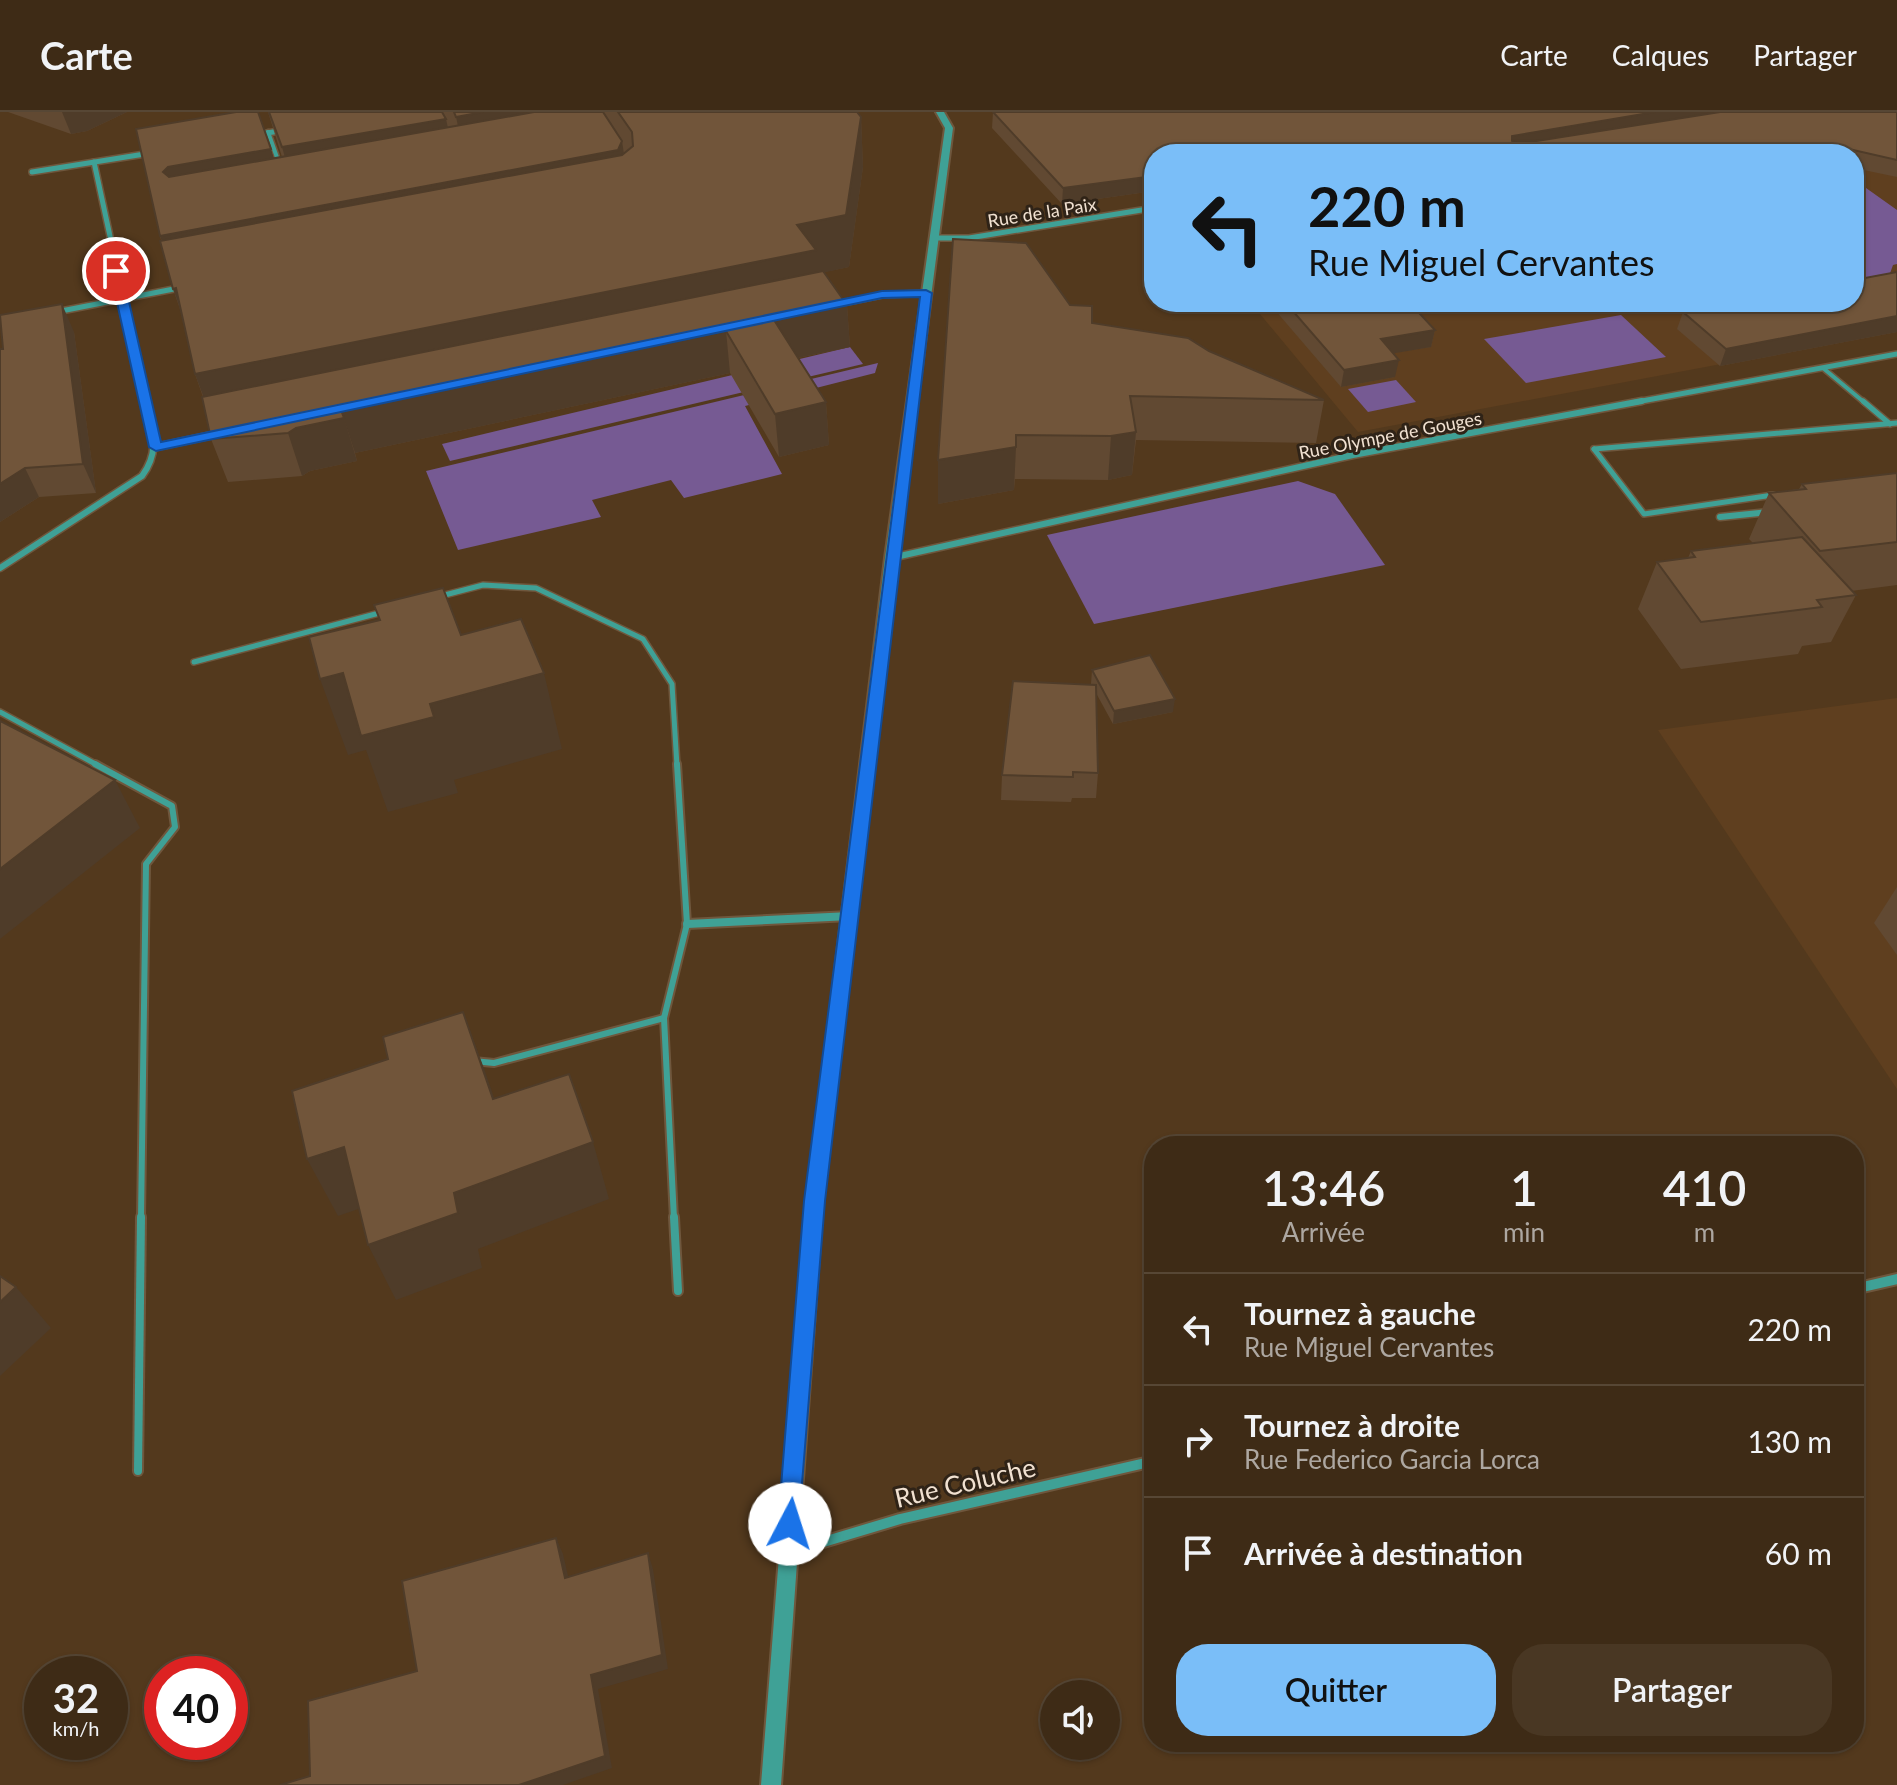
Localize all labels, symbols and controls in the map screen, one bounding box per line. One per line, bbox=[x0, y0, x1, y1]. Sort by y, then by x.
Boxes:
text: Carte bbox=[40, 32, 133, 78]
text: Carte bbox=[1500, 38, 1568, 72]
text: Calques bbox=[1612, 38, 1709, 72]
text: Partager bbox=[1753, 38, 1857, 72]
text: 220 m bbox=[1308, 172, 1466, 239]
icon: left bbox=[1176, 176, 1280, 280]
street label: Rue de la Paix bbox=[986, 193, 1098, 231]
pin bbox=[82, 237, 150, 305]
text: Rue Miguel Cervantes bbox=[1308, 240, 1655, 284]
icon: arrive bbox=[94, 249, 138, 293]
street label: Rue Olympe de Gouges bbox=[1297, 406, 1483, 464]
text: 13:46 bbox=[1262, 1159, 1385, 1216]
text: 1 bbox=[1510, 1159, 1538, 1216]
text: 410 bbox=[1663, 1159, 1746, 1216]
text: Arrivée bbox=[1282, 1216, 1365, 1248]
text: min bbox=[1503, 1216, 1545, 1248]
text: m bbox=[1694, 1216, 1715, 1248]
text: Tournez à gauche bbox=[1244, 1295, 1476, 1331]
icon: left bbox=[1176, 1307, 1220, 1351]
text: 220 m bbox=[1747, 1311, 1832, 1347]
text: Rue Miguel Cervantes bbox=[1244, 1331, 1494, 1363]
text: Tournez à droite bbox=[1244, 1407, 1460, 1443]
icon: right bbox=[1176, 1419, 1220, 1463]
text: 130 m bbox=[1747, 1423, 1832, 1459]
text: Rue Federico Garcia Lorca bbox=[1244, 1443, 1540, 1475]
street label: Rue Coluche bbox=[891, 1450, 1039, 1514]
position arrow bbox=[748, 1482, 832, 1566]
icon: arrive bbox=[1176, 1531, 1220, 1575]
text: Arrivée à destination bbox=[1244, 1535, 1523, 1571]
text: 60 m bbox=[1765, 1535, 1832, 1571]
button: Quitter bbox=[1176, 1644, 1496, 1736]
button: Partager bbox=[1512, 1644, 1832, 1736]
speed limit sign: 40 bbox=[144, 1656, 248, 1760]
text: 32 bbox=[53, 1674, 99, 1722]
map controls bbox=[1040, 1680, 1120, 1760]
button: sound bbox=[1040, 1680, 1120, 1760]
text: km/h bbox=[53, 1716, 99, 1740]

